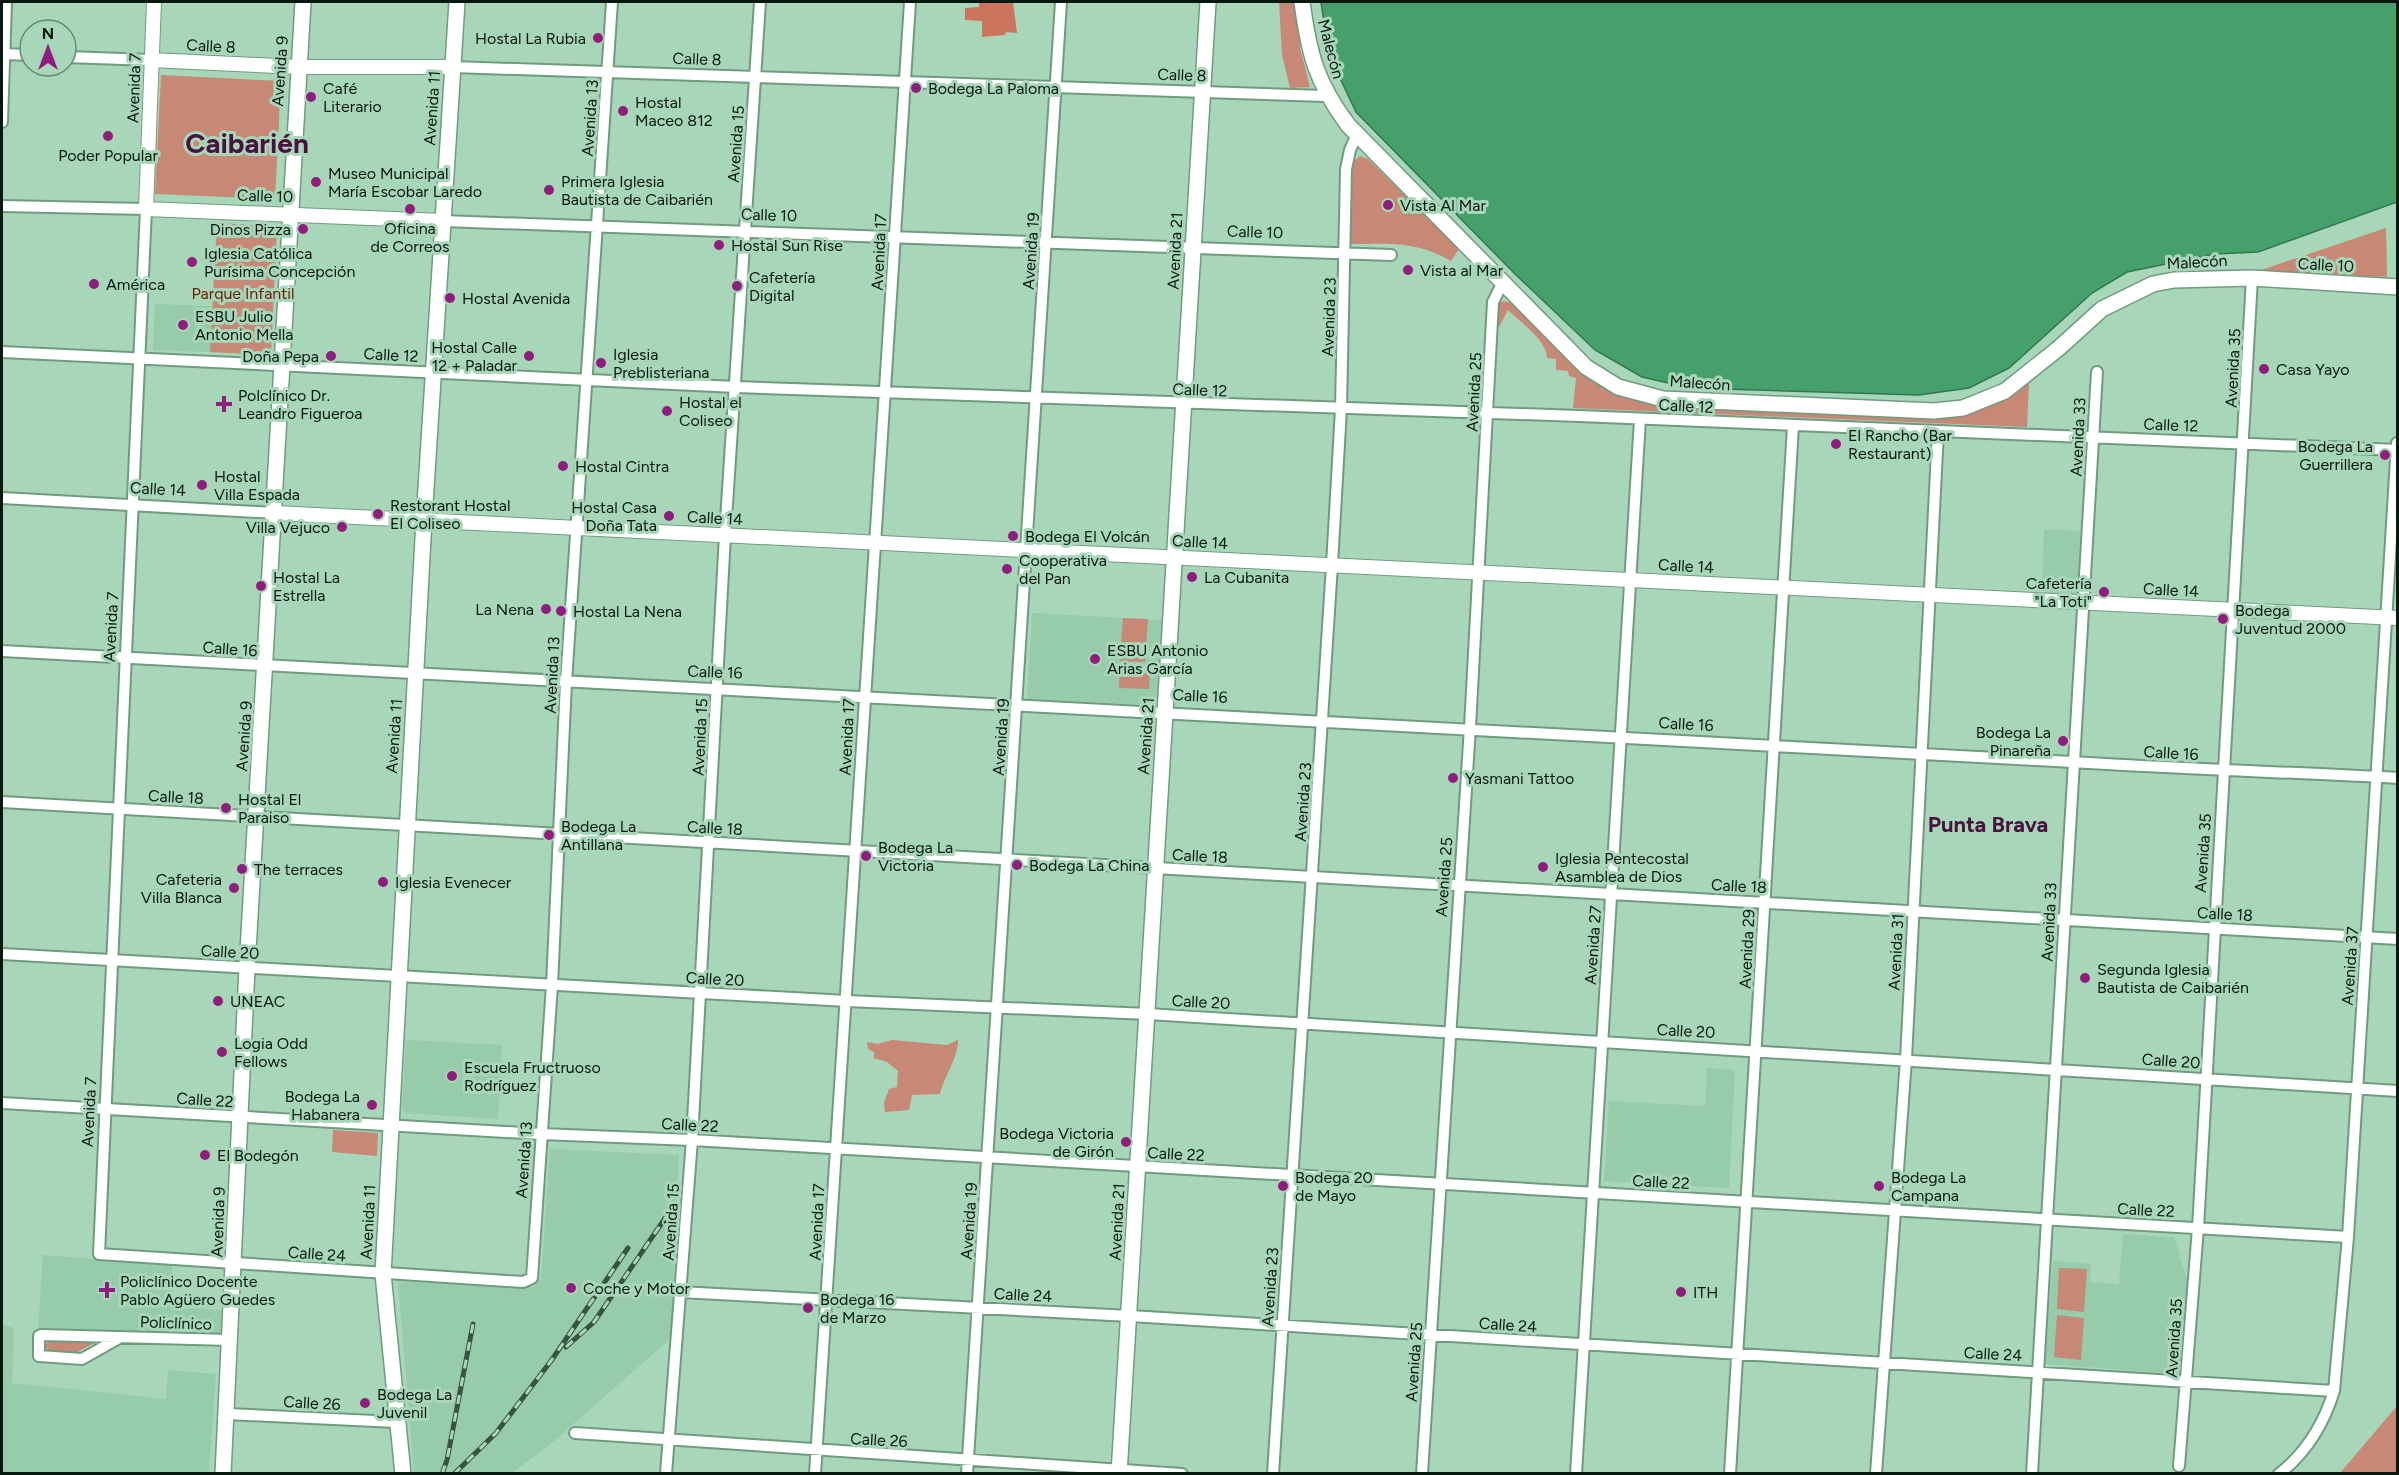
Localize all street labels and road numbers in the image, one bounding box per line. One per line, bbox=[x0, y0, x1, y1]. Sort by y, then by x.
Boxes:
street label: Malecón bbox=[1314, 17, 1348, 81]
street label: Calle 8 bbox=[186, 35, 236, 57]
street label: Avenida 9 bbox=[268, 35, 292, 107]
street label: Calle 8 bbox=[672, 49, 722, 69]
street label: Avenida 7 bbox=[123, 52, 145, 123]
street label: Calle 8 bbox=[1157, 65, 1207, 85]
street label: Avenida 11 bbox=[420, 70, 444, 146]
street label: Avenida 13 bbox=[578, 79, 602, 157]
street label: Avenida 15 bbox=[724, 105, 748, 183]
street label: Calle 10 bbox=[237, 186, 293, 206]
street label: Calle 10 bbox=[741, 205, 797, 225]
street label: Avenida 19 bbox=[1019, 212, 1043, 290]
street label: Avenida 21 bbox=[1163, 212, 1187, 290]
street label: Avenida 17 bbox=[868, 213, 891, 291]
street label: Calle 10 bbox=[1227, 222, 1283, 242]
street label: Malecón bbox=[2166, 251, 2228, 273]
street label: Calle 10 bbox=[2297, 254, 2355, 276]
street label: Avenida 23 bbox=[1318, 277, 1340, 357]
street label: Avenida 35 bbox=[2221, 328, 2245, 408]
street label: Calle 12 bbox=[363, 344, 419, 366]
street label: Avenida 25 bbox=[1462, 352, 1486, 432]
street label: Malecón bbox=[1669, 371, 1731, 395]
street label: Calle 12 bbox=[1172, 380, 1228, 400]
street label: Calle 12 bbox=[1658, 395, 1714, 417]
street label: Avenida 33 bbox=[2066, 397, 2090, 477]
street label: Calle 12 bbox=[2143, 415, 2199, 435]
street label: Calle 14 bbox=[130, 478, 187, 500]
street label: Calle 14 bbox=[687, 507, 744, 529]
street label: Calle 14 bbox=[1172, 531, 1229, 553]
street label: Calle 14 bbox=[1658, 555, 1715, 577]
street label: Calle 14 bbox=[2143, 579, 2200, 601]
street label: Avenida 7 bbox=[100, 591, 122, 663]
street label: Avenida 13 bbox=[540, 636, 564, 714]
street label: Calle 16 bbox=[202, 638, 258, 660]
street label: Calle 16 bbox=[687, 662, 743, 682]
street label: Calle 16 bbox=[1172, 685, 1228, 707]
street label: Avenida 21 bbox=[1134, 697, 1158, 775]
street label: Avenida 11 bbox=[382, 698, 406, 774]
street label: Avenida 15 bbox=[688, 698, 712, 776]
street label: Avenida 17 bbox=[836, 698, 859, 776]
street label: Avenida 19 bbox=[989, 698, 1013, 776]
street label: Avenida 9 bbox=[232, 700, 256, 772]
street label: Calle 16 bbox=[1658, 713, 1714, 735]
street label: Calle 16 bbox=[2143, 742, 2199, 764]
street label: Avenida 23 bbox=[1291, 762, 1315, 842]
street label: Calle 18 bbox=[148, 786, 204, 808]
street label: Avenida 35 bbox=[2191, 813, 2215, 893]
street label: Calle 18 bbox=[687, 817, 743, 839]
street label: Avenida 25 bbox=[1432, 837, 1456, 917]
street label: Calle 18 bbox=[1172, 845, 1228, 867]
street label: Calle 18 bbox=[1711, 875, 1767, 897]
street label: Avenida 33 bbox=[2037, 882, 2061, 962]
street label: Calle 18 bbox=[2197, 903, 2253, 925]
street label: Avenida 27 bbox=[1581, 904, 1605, 985]
street label: Avenida 29 bbox=[1735, 909, 1759, 989]
street label: Avenida 31 bbox=[1884, 913, 1908, 991]
street label: Avenida 37 bbox=[2338, 926, 2362, 1006]
street label: Calle 20 bbox=[200, 941, 260, 963]
street label: Calle 20 bbox=[685, 968, 745, 990]
street label: Calle 20 bbox=[1171, 991, 1231, 1013]
street label: Calle 20 bbox=[1656, 1020, 1716, 1042]
street label: Calle 20 bbox=[2141, 1049, 2201, 1073]
street label: Avenida 7 bbox=[78, 1076, 100, 1148]
street label: Calle 22 bbox=[176, 1089, 234, 1111]
street label: Calle 22 bbox=[661, 1114, 719, 1136]
street label: Avenida 13 bbox=[512, 1121, 536, 1199]
street label: Calle 22 bbox=[1147, 1143, 1205, 1165]
street label: Calle 22 bbox=[1632, 1171, 1690, 1193]
street label: Avenida 19 bbox=[957, 1182, 981, 1260]
street label: Avenida 15 bbox=[659, 1183, 683, 1261]
street label: Avenida 17 bbox=[806, 1183, 829, 1261]
street label: Avenida 21 bbox=[1105, 1183, 1129, 1261]
street label: Avenida 11 bbox=[357, 1184, 379, 1260]
street label: Avenida 9 bbox=[207, 1186, 229, 1258]
street label: Calle 22 bbox=[2117, 1199, 2175, 1221]
street label: Calle 24 bbox=[287, 1242, 347, 1266]
street label: Avenida 23 bbox=[1258, 1247, 1282, 1327]
street label: Calle 24 bbox=[993, 1284, 1053, 1306]
street label: Avenida 35 bbox=[2162, 1298, 2186, 1378]
street label: Policlínico bbox=[140, 1312, 212, 1334]
street label: Calle 24 bbox=[1478, 1313, 1538, 1337]
street label: Avenida 25 bbox=[1402, 1322, 1426, 1402]
street label: Calle 24 bbox=[1963, 1343, 2023, 1365]
street label: Calle 26 bbox=[283, 1392, 341, 1414]
street label: Calle 26 bbox=[850, 1429, 908, 1451]

